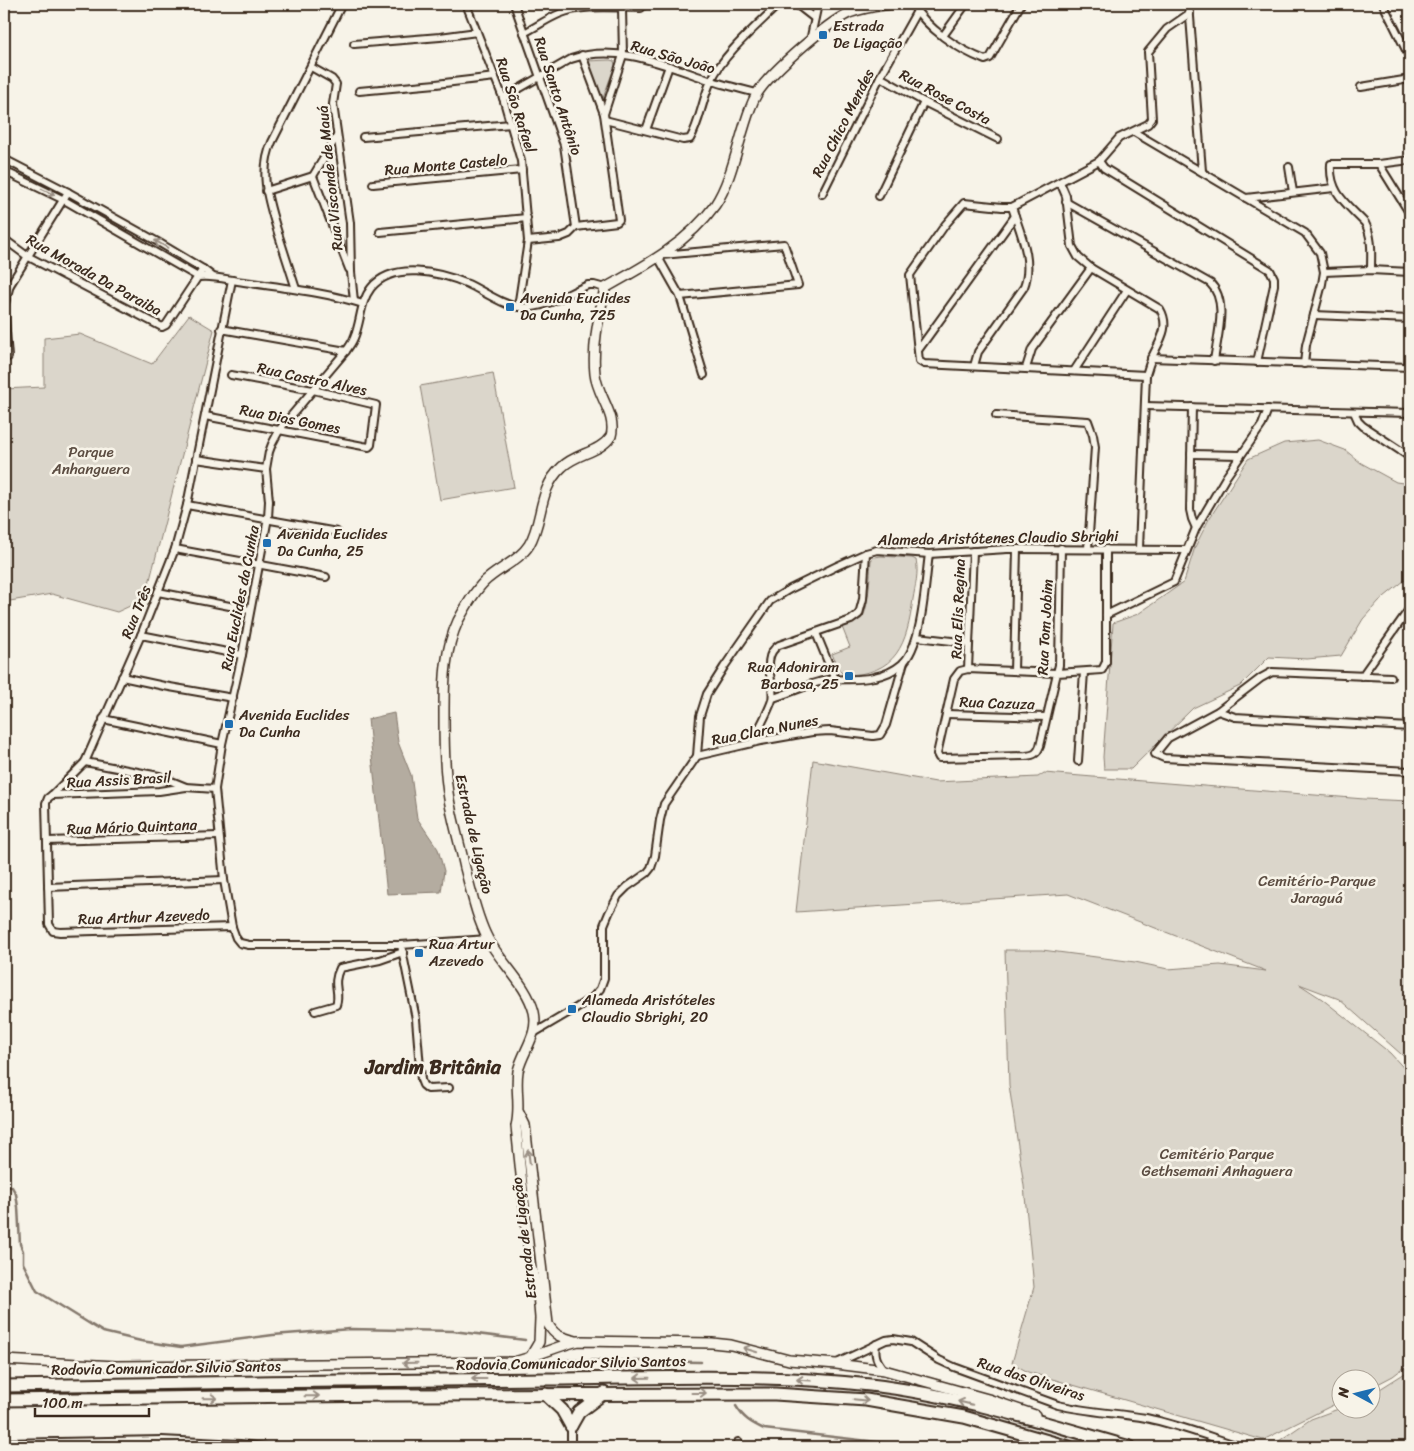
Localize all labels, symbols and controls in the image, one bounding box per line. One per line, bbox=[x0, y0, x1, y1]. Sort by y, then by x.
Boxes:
place label: Estrada De Ligação bbox=[833, 13, 903, 56]
marker: Estrada De Ligação bbox=[817, 29, 829, 41]
street label: Rua Santo Antônio bbox=[527, 33, 590, 159]
street label: Rua São João bbox=[628, 33, 719, 82]
street label: Rua São Rafael bbox=[488, 54, 544, 157]
street label: Rua Rose Costa bbox=[894, 62, 996, 132]
street label: Rua Chico Mendes bbox=[804, 64, 882, 182]
street label: Rua Visconde de Mauá bbox=[309, 104, 351, 252]
street label: Rua Monte Castelo bbox=[383, 147, 509, 183]
one-way arrow bbox=[40, 188, 55, 198]
street label: Rua Morada Da Paraiba bbox=[21, 227, 167, 323]
one-way arrow bbox=[155, 239, 169, 249]
place label: Avenida Euclides Da Cunha, 725 bbox=[519, 285, 630, 328]
marker: Avenida Euclides Da Cunha, 725 bbox=[504, 301, 516, 313]
street label: Rua Castro Alves bbox=[255, 355, 370, 403]
street label: Rua Dias Gomes bbox=[238, 397, 343, 442]
park label: Parque Anhanguera bbox=[51, 439, 130, 482]
place label: Avenida Euclides Da Cunha, 25 bbox=[276, 521, 387, 564]
street label: Rua Euclides da Cunha bbox=[213, 523, 267, 673]
street label: Alameda Aristótenes Claudio Sbrighi bbox=[876, 523, 1119, 553]
marker: Avenida Euclides Da Cunha, 25 bbox=[261, 537, 273, 549]
street label: Rua Elis Regina bbox=[943, 558, 973, 660]
street label: Rua Tom Jobim bbox=[1029, 578, 1061, 676]
street label: Rua Três bbox=[113, 581, 159, 643]
place label: Rua Adoniram Barbosa, 25 bbox=[748, 654, 839, 697]
marker: Rua Adoniram Barbosa, 25 bbox=[843, 670, 855, 682]
street label: Rua Cazuza bbox=[959, 689, 1036, 717]
place label: Avenida Euclides Da Cunha bbox=[238, 702, 349, 745]
street label: Rua Clara Nunes bbox=[709, 707, 821, 753]
marker: Avenida Euclides Da Cunha bbox=[223, 718, 235, 730]
street label: Rua Assis Brasil bbox=[66, 764, 173, 796]
street label: Estrada de Ligação bbox=[448, 771, 501, 897]
street label: Rua Mário Quintana bbox=[66, 812, 198, 842]
park label: Cemitério-Parque Jaraguá bbox=[1258, 868, 1376, 911]
street label: Rua Arthur Azevedo bbox=[78, 902, 211, 932]
place label: Rua Artur Azevedo bbox=[428, 931, 495, 974]
marker: Rua Artur Azevedo bbox=[413, 947, 425, 959]
place label: Alameda Aristóteles Claudio Sbrighi, 20 bbox=[581, 987, 716, 1030]
marker: Alameda Aristóteles Claudio Sbrighi, 20 bbox=[566, 1003, 578, 1015]
district label: Jardim Britânia bbox=[364, 1050, 502, 1085]
park label: Cemitério Parque Gethsemani Anhaguera bbox=[1142, 1141, 1293, 1184]
one-way arrow bbox=[524, 1149, 534, 1165]
street label: Estrada de Ligação bbox=[504, 1175, 544, 1300]
one-way arrow bbox=[742, 1344, 758, 1354]
street label: Rodovia Comunicador Silvio Santos bbox=[456, 1348, 687, 1378]
street label: Rua das Oliveiras bbox=[974, 1349, 1089, 1409]
street label: Rodovia Comunicador Silvio Santos bbox=[51, 1353, 282, 1383]
one-way arrow bbox=[403, 1358, 419, 1368]
north arrow bbox=[1332, 1368, 1382, 1418]
one-way arrow bbox=[634, 1373, 650, 1383]
one-way arrow bbox=[471, 1374, 488, 1384]
one-way arrow bbox=[796, 1376, 812, 1385]
scale bar bbox=[35, 1386, 149, 1418]
text: N bbox=[1330, 1386, 1357, 1400]
one-way arrow bbox=[690, 1388, 706, 1398]
text: 100 m bbox=[42, 1390, 83, 1416]
one-way arrow bbox=[304, 1391, 320, 1401]
one-way arrow bbox=[202, 1393, 218, 1403]
one-way arrow bbox=[853, 1395, 869, 1405]
one-way arrow bbox=[957, 1398, 973, 1407]

